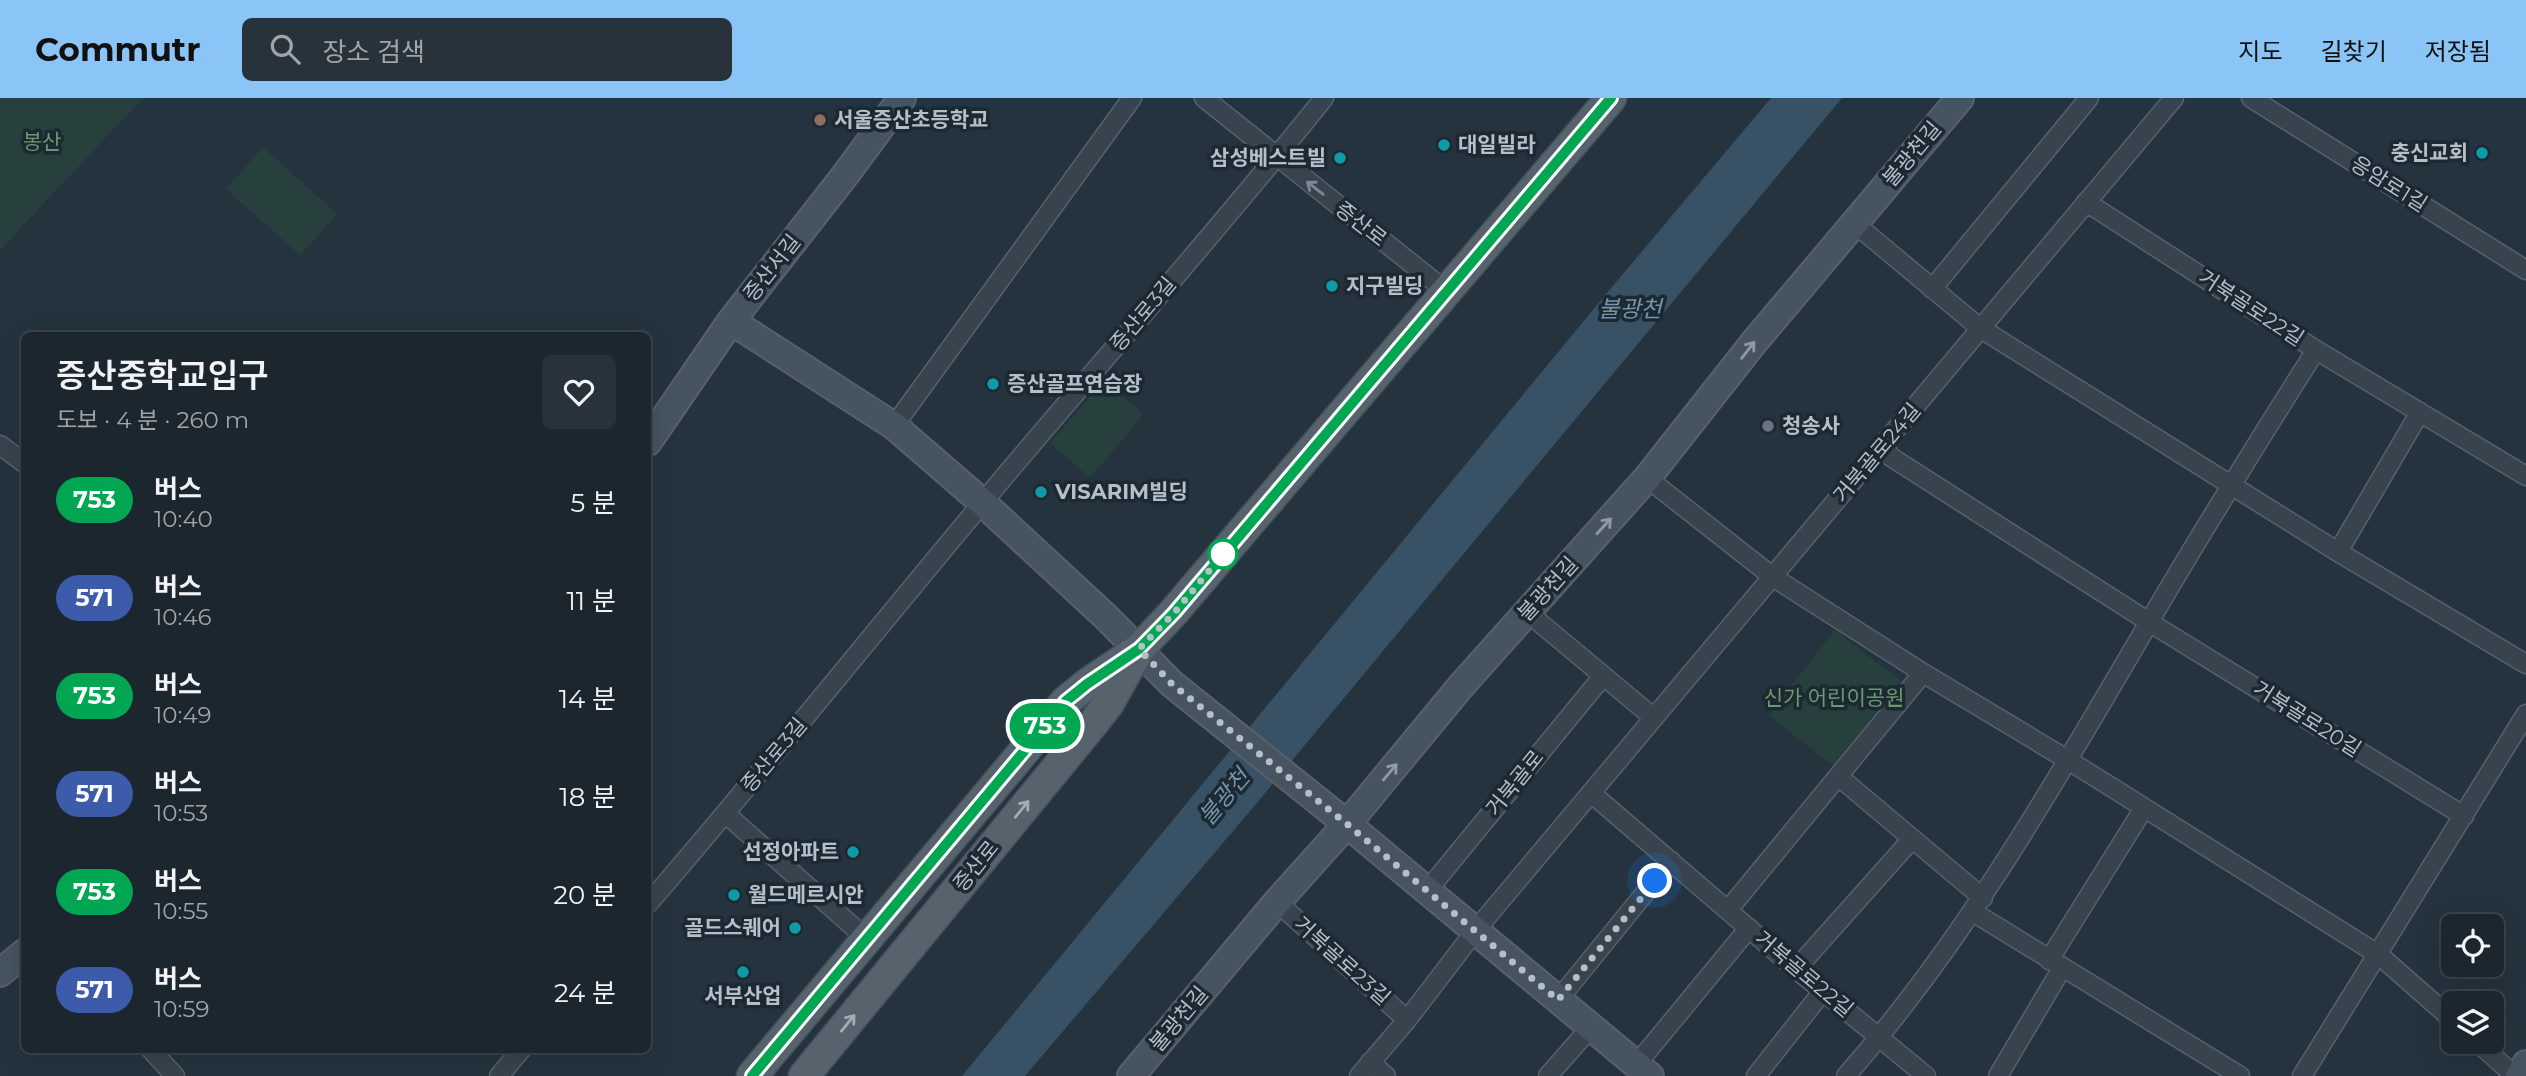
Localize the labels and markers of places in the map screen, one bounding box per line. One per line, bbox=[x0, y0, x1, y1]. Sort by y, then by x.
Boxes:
place label: 서울증산초등학교 bbox=[834, 107, 989, 132]
marker: 서울증산초등학교 bbox=[812, 112, 828, 128]
place label: 대일빌라 bbox=[1458, 132, 1536, 157]
marker: 대일빌라 bbox=[1436, 137, 1452, 153]
place label: 충신교회 bbox=[2391, 140, 2468, 165]
place label: 삼성베스트빌 bbox=[1210, 145, 1326, 170]
marker: 충신교회 bbox=[2474, 145, 2490, 161]
marker: 삼성베스트빌 bbox=[1332, 150, 1348, 166]
place label: 지구빌딩 bbox=[1346, 273, 1423, 298]
marker: 지구빌딩 bbox=[1324, 278, 1340, 294]
place label: 증산골프연습장 bbox=[1007, 371, 1142, 396]
marker: 증산골프연습장 bbox=[985, 376, 1001, 392]
place label: 청송사 bbox=[1782, 413, 1840, 438]
marker: 청송사 bbox=[1760, 418, 1776, 434]
place label: VISARIM빌딩 bbox=[1054, 479, 1188, 504]
marker: VISARIM빌딩 bbox=[1033, 484, 1049, 500]
unlabelled marker bbox=[1208, 539, 1238, 569]
place label: 선정아파트 bbox=[742, 839, 839, 864]
marker: 선정아파트 bbox=[845, 844, 861, 860]
place label: 월드메르시안 bbox=[748, 882, 864, 907]
marker: 월드메르시안 bbox=[726, 887, 742, 903]
place label: 골드스퀘어 bbox=[684, 915, 781, 940]
marker: 골드스퀘어 bbox=[787, 920, 803, 936]
marker: 서부산업 bbox=[735, 964, 751, 980]
place label: 서부산업 bbox=[704, 983, 782, 1008]

